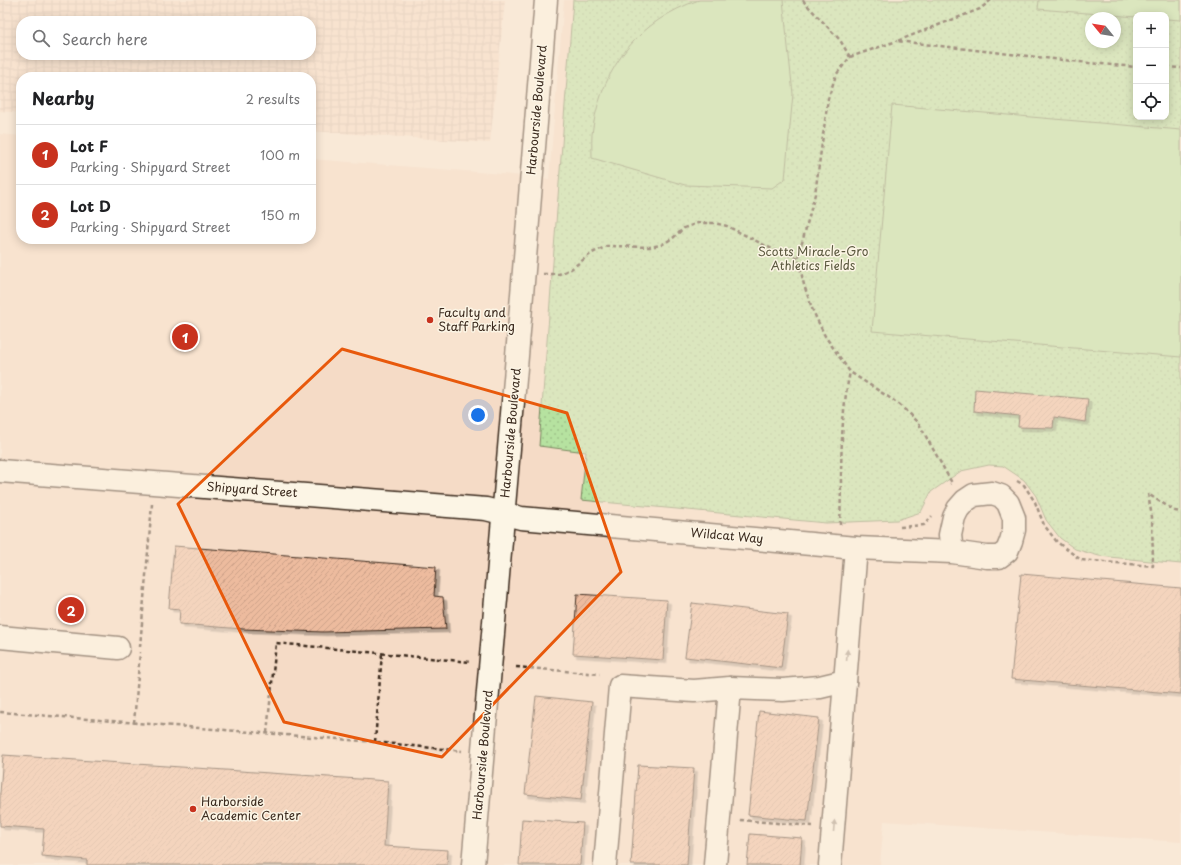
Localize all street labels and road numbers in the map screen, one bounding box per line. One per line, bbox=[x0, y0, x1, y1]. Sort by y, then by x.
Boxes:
street label: Harbourside Boulevard bbox=[521, 43, 551, 176]
street label: Harbourside Boulevard bbox=[495, 366, 525, 499]
street label: Shipyard Street bbox=[206, 477, 298, 501]
street label: Wildcat Way bbox=[690, 523, 764, 547]
street label: Harbourside Boulevard bbox=[467, 688, 497, 821]

